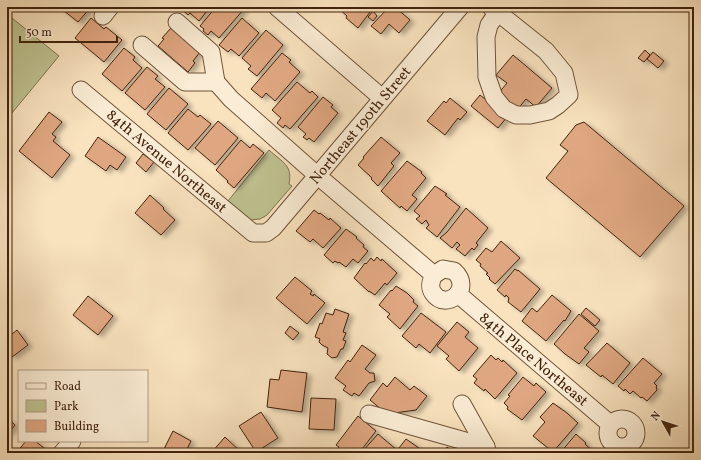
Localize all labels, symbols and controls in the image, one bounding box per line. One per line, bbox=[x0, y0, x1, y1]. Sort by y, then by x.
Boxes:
scale bar bbox=[20, 18, 117, 44]
text: 50 m bbox=[26, 25, 52, 41]
street label: Northeast 190th Street bbox=[305, 62, 417, 190]
street label: 84th Avenue Northeast bbox=[101, 105, 231, 219]
street label: 84th Place Northeast bbox=[474, 308, 592, 412]
legend bbox=[18, 370, 148, 442]
text: Road bbox=[54, 379, 81, 395]
text: Park bbox=[54, 399, 79, 415]
north arrow bbox=[643, 402, 683, 442]
text: N bbox=[648, 409, 665, 424]
text: Building bbox=[54, 419, 99, 435]

